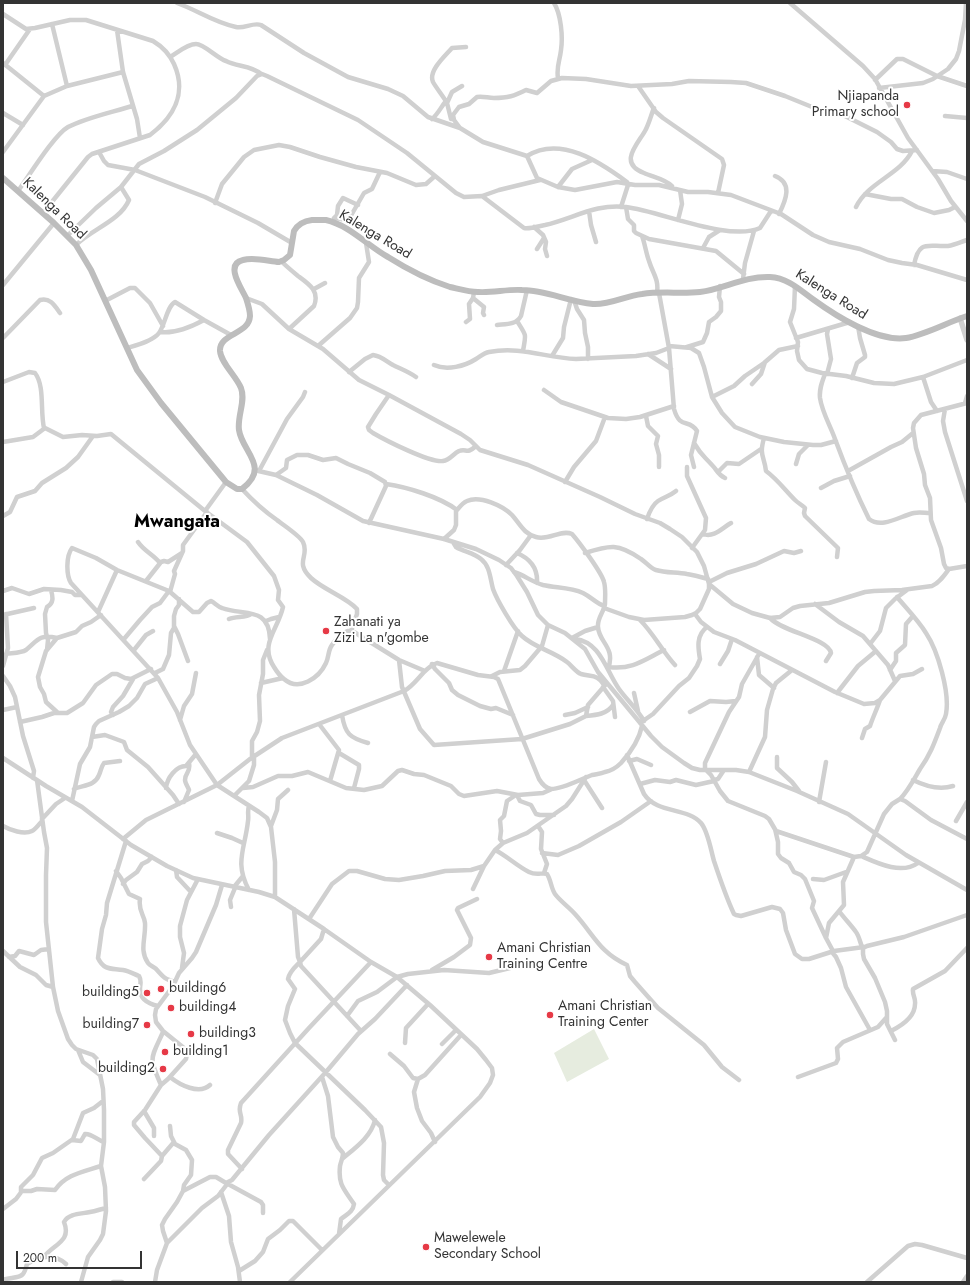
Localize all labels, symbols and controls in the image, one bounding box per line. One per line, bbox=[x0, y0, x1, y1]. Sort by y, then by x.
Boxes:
place label: Njiapanda Primary school bbox=[812, 89, 899, 122]
marker: Njiapanda Primary school bbox=[902, 100, 912, 110]
street label: Kalenga Road bbox=[19, 175, 89, 243]
street label: Kalenga Road bbox=[336, 207, 414, 263]
street label: Kalenga Road bbox=[792, 266, 870, 324]
district label: Mwangata bbox=[134, 512, 220, 534]
place label: Zahanati ya Zizi La n'gombe bbox=[334, 615, 429, 648]
marker: Zahanati ya Zizi La n'gombe bbox=[321, 626, 331, 636]
place label: Amani Christian Training Centre bbox=[497, 941, 591, 974]
marker: Amani Christian Training Centre bbox=[484, 952, 494, 962]
place label: building6 bbox=[169, 981, 226, 997]
marker: building6 bbox=[156, 984, 166, 994]
place label: building5 bbox=[82, 985, 139, 1001]
marker: building5 bbox=[142, 988, 152, 998]
place label: Amani Christian Training Center bbox=[558, 999, 652, 1032]
place label: building4 bbox=[179, 1000, 236, 1016]
marker: building4 bbox=[166, 1003, 176, 1013]
marker: Amani Christian Training Center bbox=[545, 1010, 555, 1020]
place label: building7 bbox=[83, 1017, 139, 1033]
marker: building7 bbox=[142, 1020, 152, 1030]
place label: building3 bbox=[199, 1026, 256, 1042]
marker: building3 bbox=[186, 1029, 196, 1039]
place label: building1 bbox=[173, 1044, 228, 1060]
marker: building1 bbox=[160, 1047, 170, 1057]
place label: building2 bbox=[98, 1061, 155, 1077]
marker: building2 bbox=[158, 1064, 168, 1074]
place label: Mawelewele Secondary School bbox=[434, 1231, 541, 1264]
marker: Mawelewele Secondary School bbox=[421, 1242, 431, 1252]
scale bar bbox=[18, 1243, 144, 1269]
text: 200 m bbox=[23, 1249, 57, 1267]

